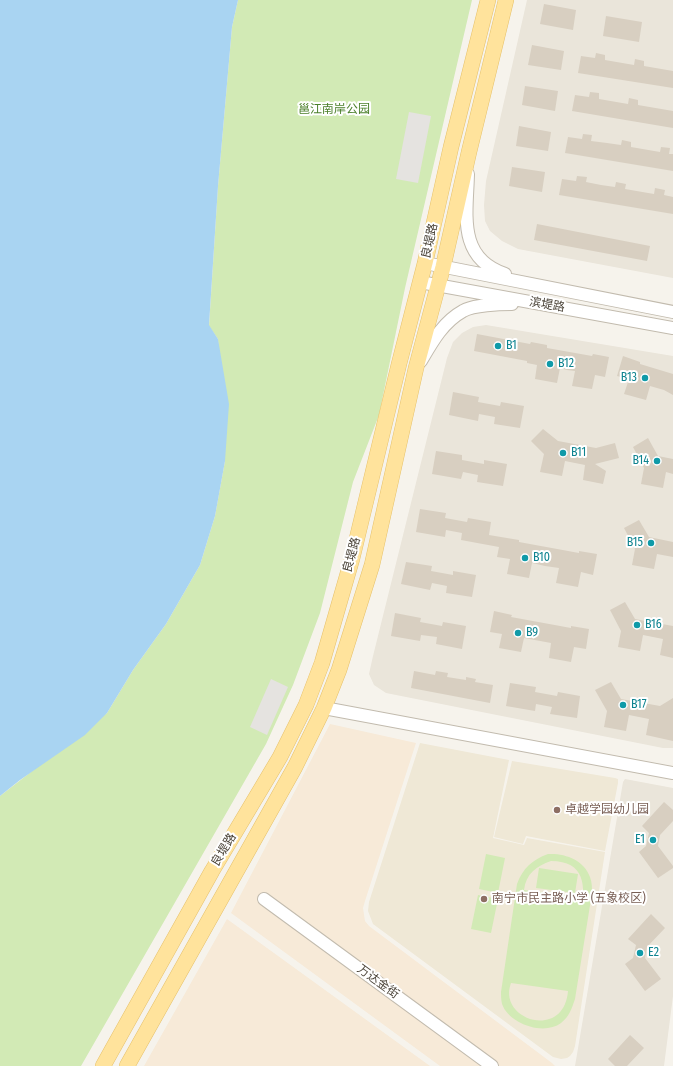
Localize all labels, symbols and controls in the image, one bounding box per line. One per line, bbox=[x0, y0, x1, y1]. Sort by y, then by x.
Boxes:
park label: 邕江南岸公园 bbox=[298, 103, 370, 117]
street label: 良堤路 bbox=[419, 222, 441, 260]
street label: 滨堤路 bbox=[528, 295, 566, 315]
place label: B1 bbox=[506, 339, 517, 353]
marker: B1 bbox=[493, 341, 503, 351]
place label: B12 bbox=[558, 357, 574, 371]
marker: B12 bbox=[545, 359, 555, 369]
place label: B13 bbox=[621, 371, 637, 385]
marker: B13 bbox=[640, 373, 650, 383]
place label: B11 bbox=[571, 446, 586, 460]
marker: B11 bbox=[558, 448, 568, 458]
place label: B14 bbox=[632, 454, 649, 468]
marker: B14 bbox=[652, 456, 662, 466]
street label: 良堤路 bbox=[340, 536, 364, 574]
place label: B15 bbox=[627, 536, 643, 550]
marker: B15 bbox=[646, 538, 656, 548]
place label: B10 bbox=[533, 551, 550, 565]
marker: B10 bbox=[520, 553, 530, 563]
place label: B16 bbox=[645, 618, 662, 632]
marker: B16 bbox=[632, 620, 642, 630]
place label: B9 bbox=[526, 626, 538, 640]
marker: B9 bbox=[513, 628, 523, 638]
place label: B17 bbox=[631, 698, 647, 712]
marker: B17 bbox=[618, 700, 628, 710]
place label: 卓越学园幼儿园 bbox=[565, 803, 649, 817]
marker: 卓越学园幼儿园 bbox=[552, 805, 562, 815]
street label: 良堤路 bbox=[209, 831, 239, 869]
place label: E1 bbox=[635, 833, 645, 847]
marker: E1 bbox=[648, 835, 658, 845]
place label: 南宁市民主路小学 (五象校区) bbox=[492, 892, 646, 906]
marker: 南宁市民主路小学 (五象校区) bbox=[479, 894, 489, 904]
place label: E2 bbox=[648, 946, 659, 960]
marker: E2 bbox=[635, 948, 645, 958]
street label: 万达金街 bbox=[354, 962, 402, 1002]

